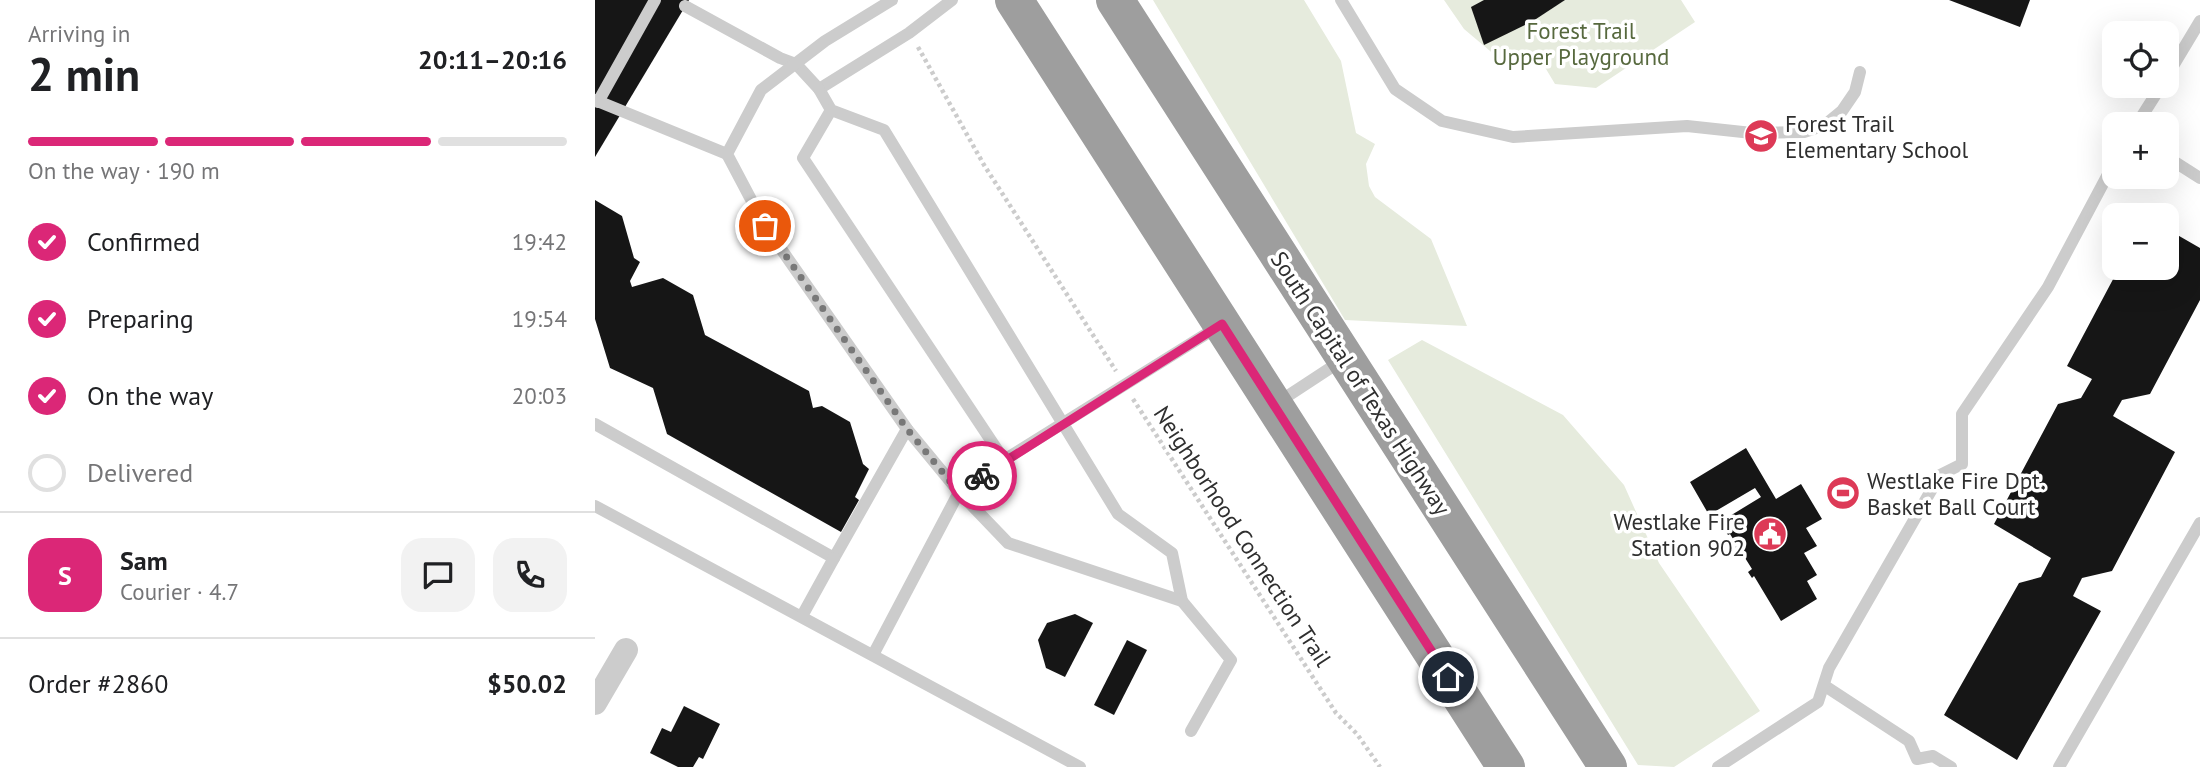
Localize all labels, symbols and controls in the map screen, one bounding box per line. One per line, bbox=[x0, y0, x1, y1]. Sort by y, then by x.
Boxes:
park label: Forest Trail Upper Playground bbox=[1493, 16, 1669, 71]
text: Arriving in bbox=[28, 19, 130, 48]
map controls bbox=[2102, 21, 2179, 280]
button: locate bbox=[2102, 21, 2179, 98]
text: 20:11–20:16 bbox=[418, 43, 567, 76]
text: 2 min bbox=[28, 44, 140, 104]
place label: Forest Trail Elementary School bbox=[1785, 109, 1969, 164]
button: + bbox=[2102, 112, 2179, 189]
school or university icon: Forest Trail Elementary School bbox=[1742, 117, 1780, 155]
text: On the way · 190 m bbox=[28, 156, 220, 185]
pin bbox=[735, 196, 795, 256]
button: − bbox=[2102, 203, 2179, 280]
icon: bag bbox=[746, 207, 784, 245]
icon: check bbox=[28, 223, 66, 261]
text: Confirmed bbox=[87, 225, 200, 258]
text: 19:42 bbox=[512, 227, 567, 256]
street label: South Capital of Texas Highway bbox=[1265, 246, 1457, 521]
icon: check bbox=[28, 300, 66, 338]
text: Preparing bbox=[87, 302, 194, 335]
text: 19:54 bbox=[512, 304, 567, 333]
icon: check bbox=[28, 377, 66, 415]
text: On the way bbox=[87, 379, 213, 412]
text: 20:03 bbox=[512, 381, 567, 410]
street label: Neighborhood Connection Trail bbox=[1148, 400, 1338, 672]
courier bbox=[947, 441, 1017, 511]
text: Delivered bbox=[87, 456, 193, 489]
icon: bike bbox=[963, 457, 1001, 495]
place label: Westlake Fire Dpt. Basket Ball Court bbox=[1867, 466, 2045, 521]
sports icon: Westlake Fire Dpt. Basket Ball Court bbox=[1824, 474, 1862, 512]
place label: Westlake Fire Station 902 bbox=[1614, 507, 1745, 562]
public building icon: Westlake Fire Station 902 bbox=[1751, 515, 1789, 553]
button: chat bbox=[401, 538, 475, 612]
button: phone bbox=[493, 538, 567, 612]
text: Sam bbox=[120, 544, 168, 577]
text: S bbox=[58, 559, 72, 592]
text: Courier · 4.7 bbox=[120, 577, 239, 606]
pin bbox=[1418, 647, 1478, 707]
icon: home bbox=[1429, 658, 1467, 696]
text: Order #2860 bbox=[28, 667, 168, 700]
text: $50.02 bbox=[487, 667, 567, 700]

